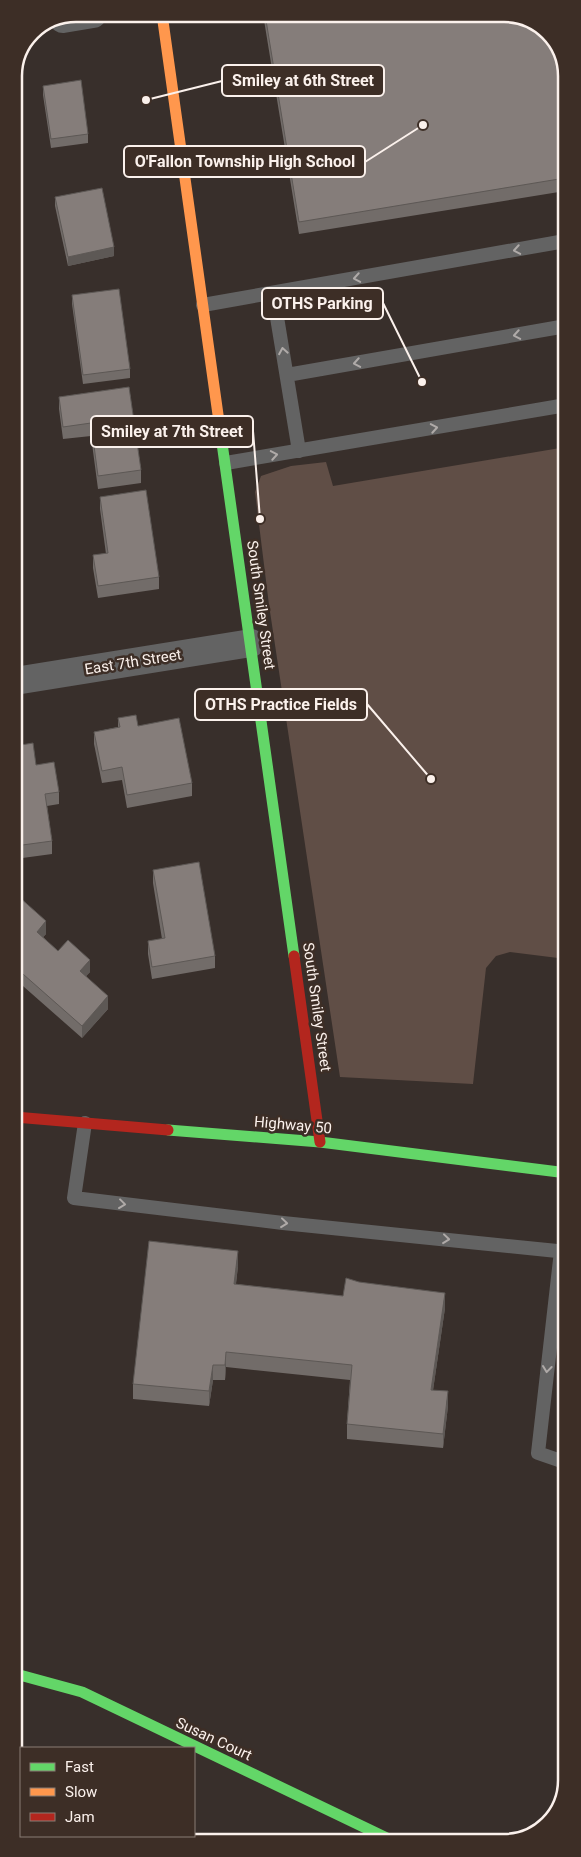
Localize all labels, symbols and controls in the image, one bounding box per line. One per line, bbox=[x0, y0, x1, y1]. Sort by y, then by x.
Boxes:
callout: Smiley at 6th Street bbox=[222, 65, 384, 96]
text: Smiley at 6th Street bbox=[232, 71, 375, 90]
callout: O'Fallon Township High School bbox=[124, 146, 365, 177]
text: O'Fallon Township High School bbox=[135, 152, 355, 171]
one-way arrow bbox=[513, 244, 522, 254]
one-way arrow bbox=[353, 272, 362, 283]
callout: OTHS Parking bbox=[262, 288, 383, 319]
text: OTHS Parking bbox=[271, 294, 373, 313]
one-way arrow bbox=[513, 329, 522, 339]
one-way arrow bbox=[278, 346, 288, 355]
one-way arrow bbox=[353, 357, 362, 367]
callout: Smiley at 7th Street bbox=[91, 416, 253, 447]
text: Smiley at 7th Street bbox=[101, 422, 244, 441]
one-way arrow bbox=[430, 423, 438, 433]
one-way arrow bbox=[269, 450, 278, 460]
street label: South Smiley Street bbox=[243, 539, 279, 671]
street label: East 7th Street bbox=[83, 645, 183, 679]
callout: OTHS Practice Fields bbox=[195, 689, 367, 720]
text: OTHS Practice Fields bbox=[205, 695, 357, 714]
street label: South Smiley Street bbox=[299, 941, 335, 1073]
street label: Highway 50 bbox=[253, 1113, 333, 1137]
one-way arrow bbox=[119, 1198, 127, 1209]
one-way arrow bbox=[280, 1217, 288, 1228]
one-way arrow bbox=[442, 1233, 450, 1244]
one-way arrow bbox=[542, 1365, 553, 1373]
street label: Susan Court bbox=[173, 1714, 255, 1765]
legend bbox=[20, 1747, 195, 1837]
text: Fast bbox=[65, 1758, 94, 1776]
text: Slow bbox=[65, 1783, 97, 1801]
text: Jam bbox=[65, 1808, 95, 1826]

